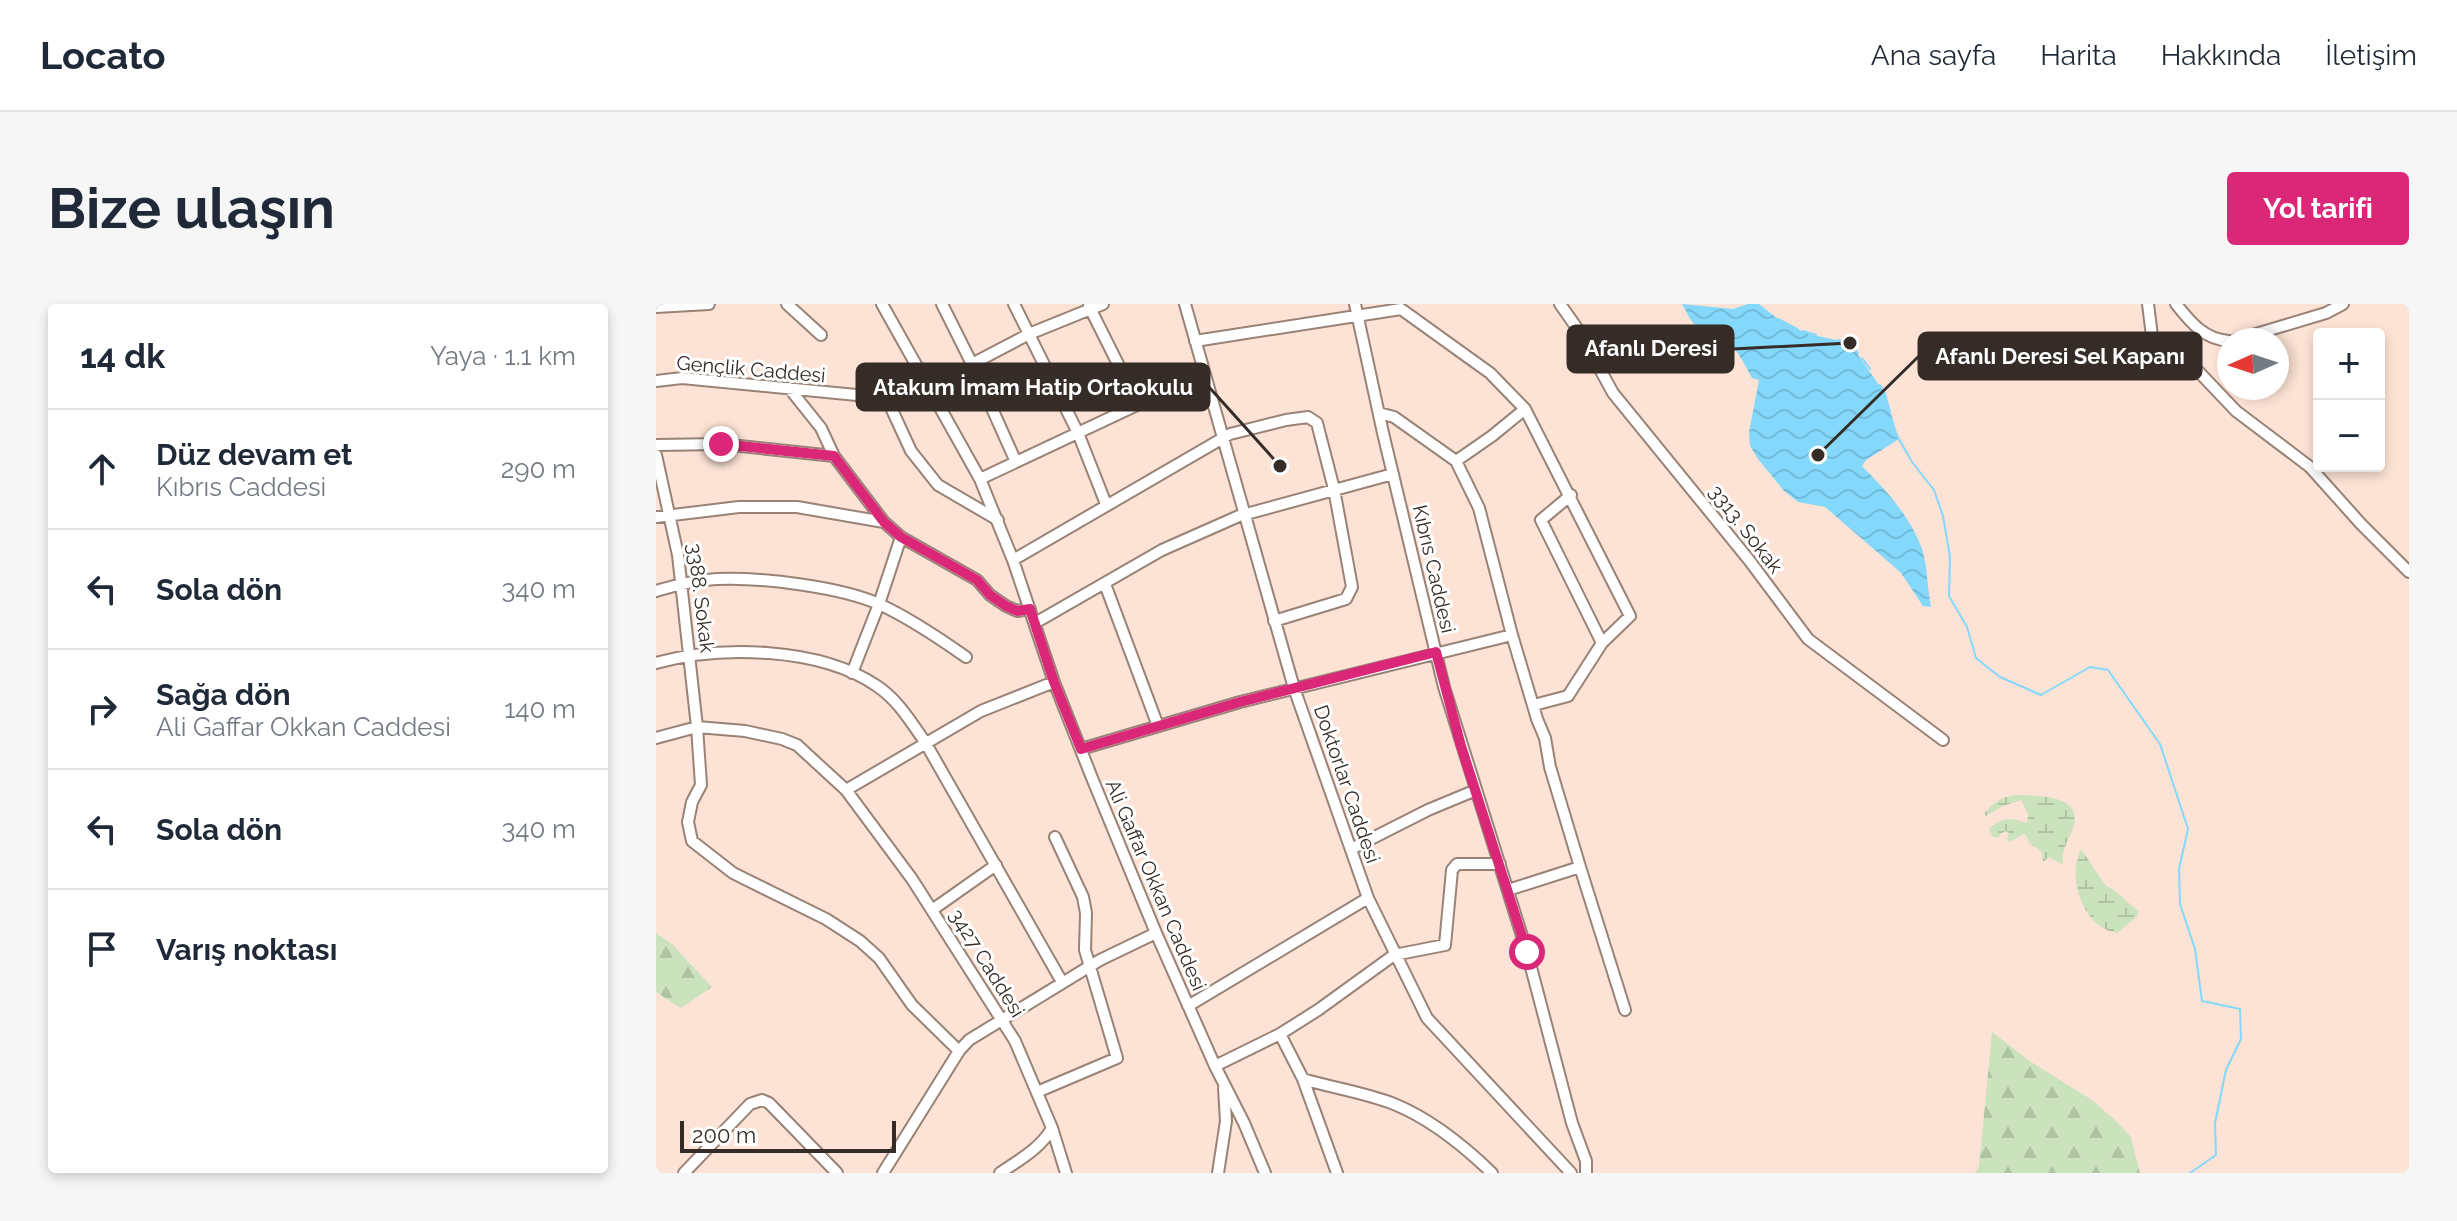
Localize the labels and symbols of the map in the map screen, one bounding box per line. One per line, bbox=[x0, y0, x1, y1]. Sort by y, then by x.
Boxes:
callout: Afanlı Deresi bbox=[1568, 326, 1733, 372]
north arrow bbox=[2217, 328, 2289, 400]
callout: Afanlı Deresi Sel Kapanı bbox=[1919, 333, 2201, 379]
text: Afanlı Deresi bbox=[1584, 335, 1718, 361]
text: Afanlı Deresi Sel Kapanı bbox=[1935, 343, 2185, 369]
street label: Gençlik Caddesi bbox=[676, 351, 826, 387]
callout: Atakum İmam Hatip Ortaokulu bbox=[857, 364, 1209, 410]
text: Atakum İmam Hatip Ortaokulu bbox=[873, 374, 1193, 400]
route end bbox=[703, 426, 739, 462]
street label: 3313. Sokak bbox=[1704, 480, 1788, 578]
street label: Kıbrıs Caddesi bbox=[1408, 502, 1460, 636]
street label: 3388. Sokak bbox=[682, 542, 720, 654]
street label: Doktorlar Caddesi bbox=[1309, 702, 1385, 866]
street label: Ali Gaffar Okkan Caddesi bbox=[1101, 776, 1211, 994]
street label: 3427 Caddesi bbox=[944, 904, 1030, 1022]
route start bbox=[1509, 934, 1545, 970]
scale bar bbox=[680, 1117, 896, 1153]

